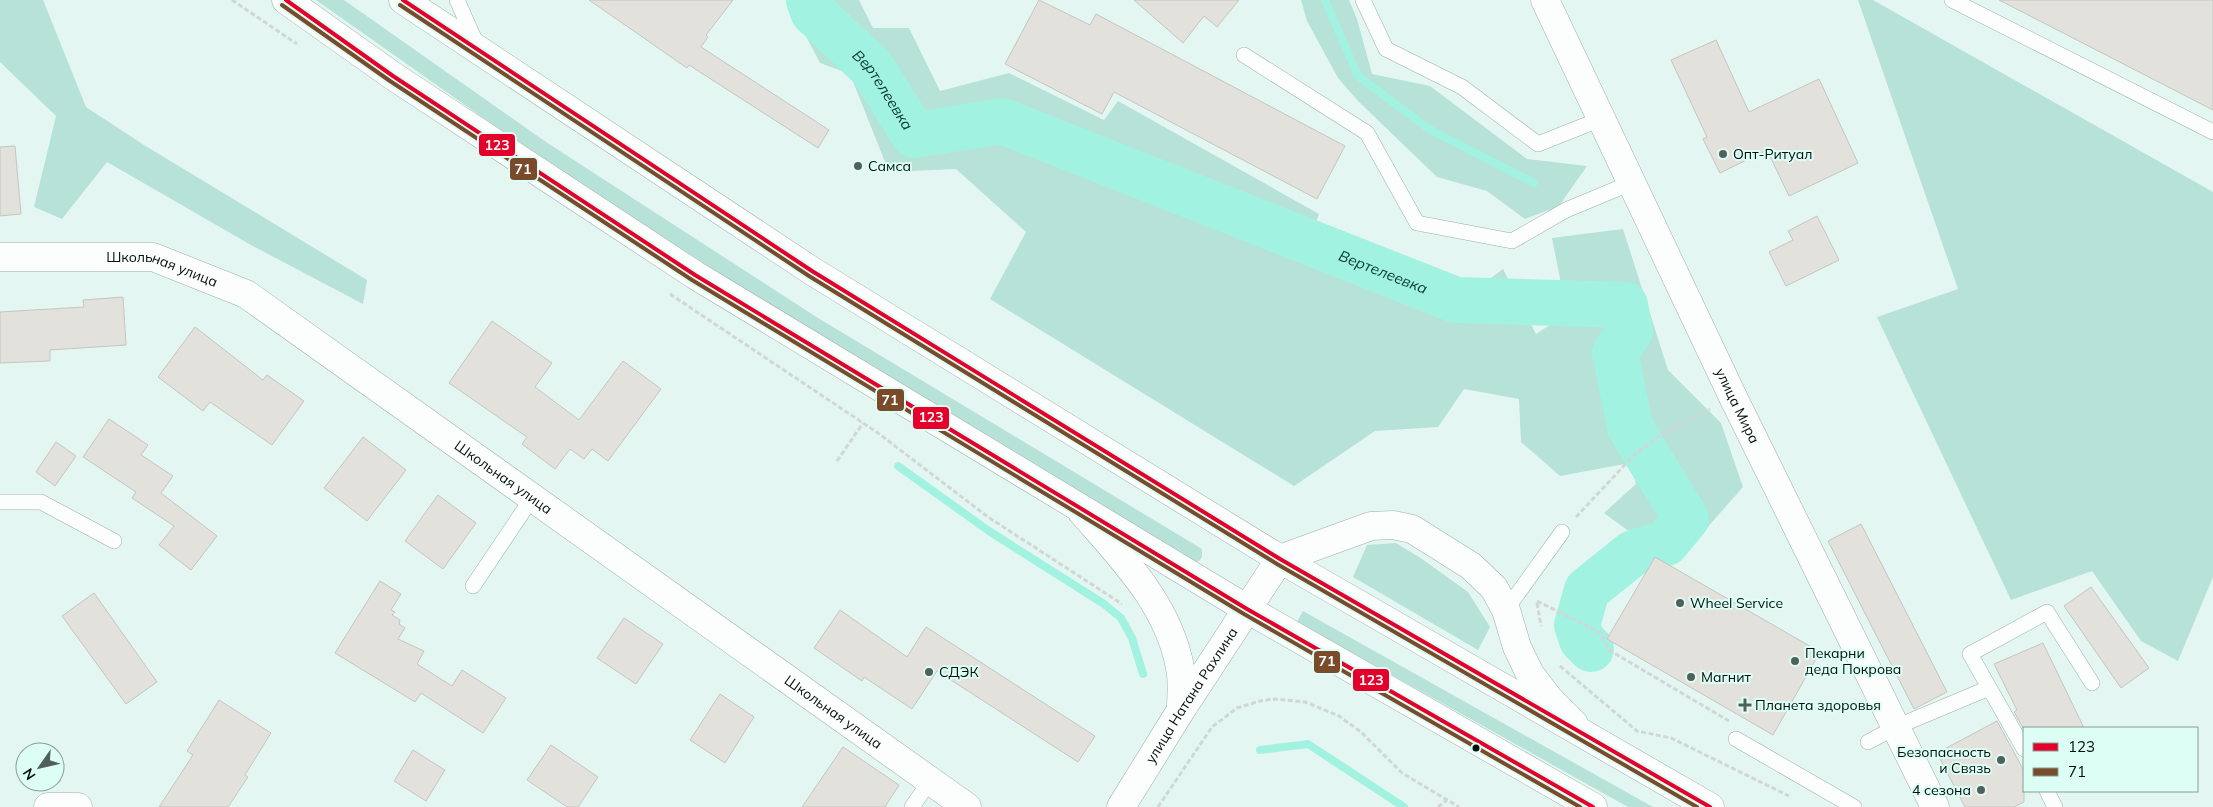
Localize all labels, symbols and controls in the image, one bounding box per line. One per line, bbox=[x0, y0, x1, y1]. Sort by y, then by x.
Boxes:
water label: Вертелеевка bbox=[849, 45, 918, 133]
line badge: 123 bbox=[478, 133, 516, 157]
text: 123 bbox=[484, 136, 510, 154]
place label: Опт-Ритуал bbox=[1733, 145, 1812, 163]
marker: Опт-Ритуал bbox=[1717, 148, 1729, 160]
line badge: 71 bbox=[509, 157, 538, 181]
place label: Самса bbox=[868, 157, 911, 175]
text: 71 bbox=[515, 160, 531, 178]
marker: Самса bbox=[852, 160, 864, 172]
water label: Вертелеевка bbox=[1336, 245, 1430, 297]
street label: Школьная улица bbox=[106, 248, 220, 291]
street label: улица Мира bbox=[1711, 365, 1763, 446]
line badge: 71 bbox=[876, 388, 905, 412]
text: 71 bbox=[882, 391, 898, 409]
line badge: 123 bbox=[912, 406, 950, 430]
text: 123 bbox=[918, 408, 944, 426]
street label: Школьная улица bbox=[451, 436, 556, 518]
place label: Wheel Service bbox=[1690, 594, 1783, 612]
marker: Wheel Service bbox=[1674, 597, 1686, 609]
street label: улица Натана Рахлина bbox=[1141, 624, 1242, 767]
place label: Пекарни деда Покрова bbox=[1805, 644, 1901, 678]
line badge: 71 bbox=[1313, 650, 1341, 674]
text: 71 bbox=[1319, 652, 1335, 670]
marker: Пекарни деда Покрова bbox=[1789, 655, 1801, 667]
place label: СДЭК bbox=[939, 663, 979, 681]
marker: СДЭК bbox=[923, 666, 935, 678]
line badge: 123 bbox=[1352, 668, 1390, 692]
place label: Магнит bbox=[1701, 668, 1751, 686]
street label: Школьная улица bbox=[781, 671, 886, 753]
text: 123 bbox=[1358, 671, 1384, 689]
marker: Магнит bbox=[1685, 671, 1697, 683]
place label: Планета здоровья bbox=[1755, 696, 1881, 714]
marker: Планета здоровья bbox=[1739, 699, 1751, 711]
legend bbox=[2023, 727, 2198, 792]
text: 123 bbox=[2068, 737, 2095, 756]
north arrow bbox=[15, 742, 65, 792]
unlabelled marker bbox=[1471, 743, 1481, 753]
place label: Безопасность и Связь bbox=[1897, 743, 1991, 777]
marker: Безопасность и Связь bbox=[1995, 754, 2007, 766]
text: 71 bbox=[2068, 762, 2086, 781]
text: N bbox=[19, 765, 40, 784]
place label: 4 сезона bbox=[1912, 781, 1971, 799]
marker: 4 сезона bbox=[1975, 784, 1987, 796]

